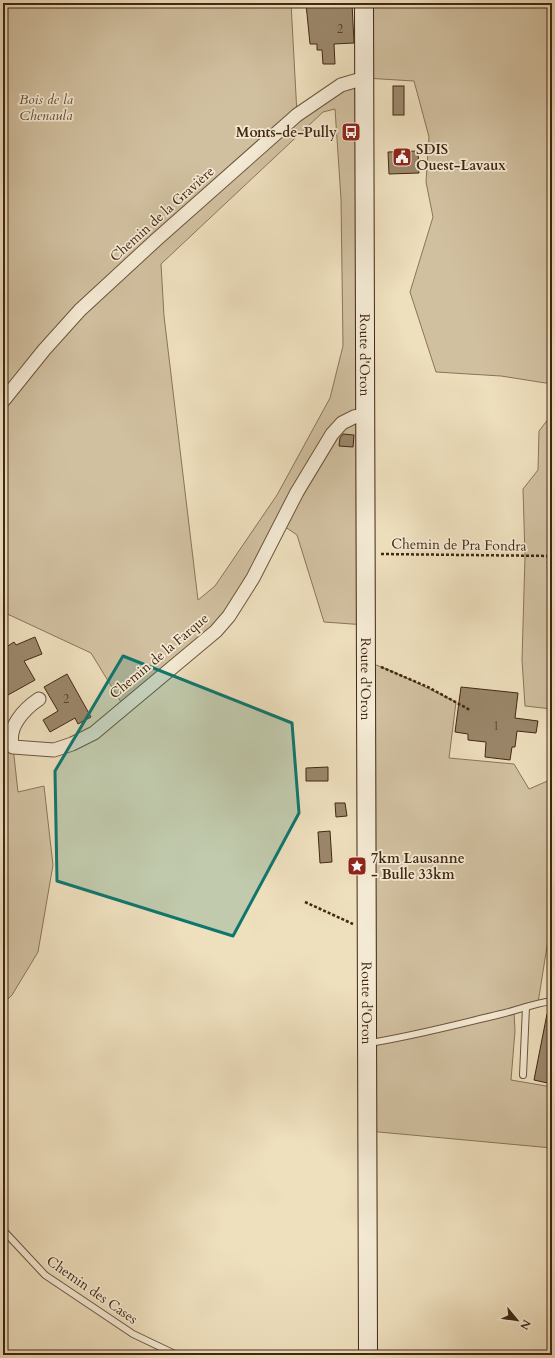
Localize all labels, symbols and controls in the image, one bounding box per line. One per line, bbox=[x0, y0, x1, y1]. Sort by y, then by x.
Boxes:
house number: 2 bbox=[337, 21, 343, 37]
park label: Bois de la Chenaula bbox=[19, 90, 73, 125]
bus stop icon: Monts-de-Pully bbox=[340, 121, 362, 143]
place label: Monts-de-Pully bbox=[236, 123, 337, 142]
place label: SDIS Ouest-Lavaux bbox=[416, 140, 506, 175]
public building icon: SDIS Ouest-Lavaux bbox=[391, 146, 413, 168]
street label: Chemin de la Gravière bbox=[106, 162, 218, 266]
street label: Route d'Oron bbox=[355, 314, 375, 397]
street label: Chemin de Pra Fondra bbox=[391, 534, 527, 556]
street label: Chemin de la Farque bbox=[105, 609, 213, 703]
street label: Route d'Oron bbox=[356, 638, 376, 721]
house number: 2 bbox=[63, 691, 69, 707]
house number: 1 bbox=[493, 718, 499, 734]
place label: 7km Lausanne - Bulle 33km bbox=[371, 849, 465, 884]
place icon: 7km Lausanne - Bulle 33km bbox=[346, 855, 368, 877]
street label: Route d'Oron bbox=[357, 961, 377, 1045]
street label: Chemin des Cases bbox=[43, 1252, 142, 1329]
north arrow bbox=[497, 1300, 537, 1340]
text: N bbox=[516, 1317, 534, 1333]

